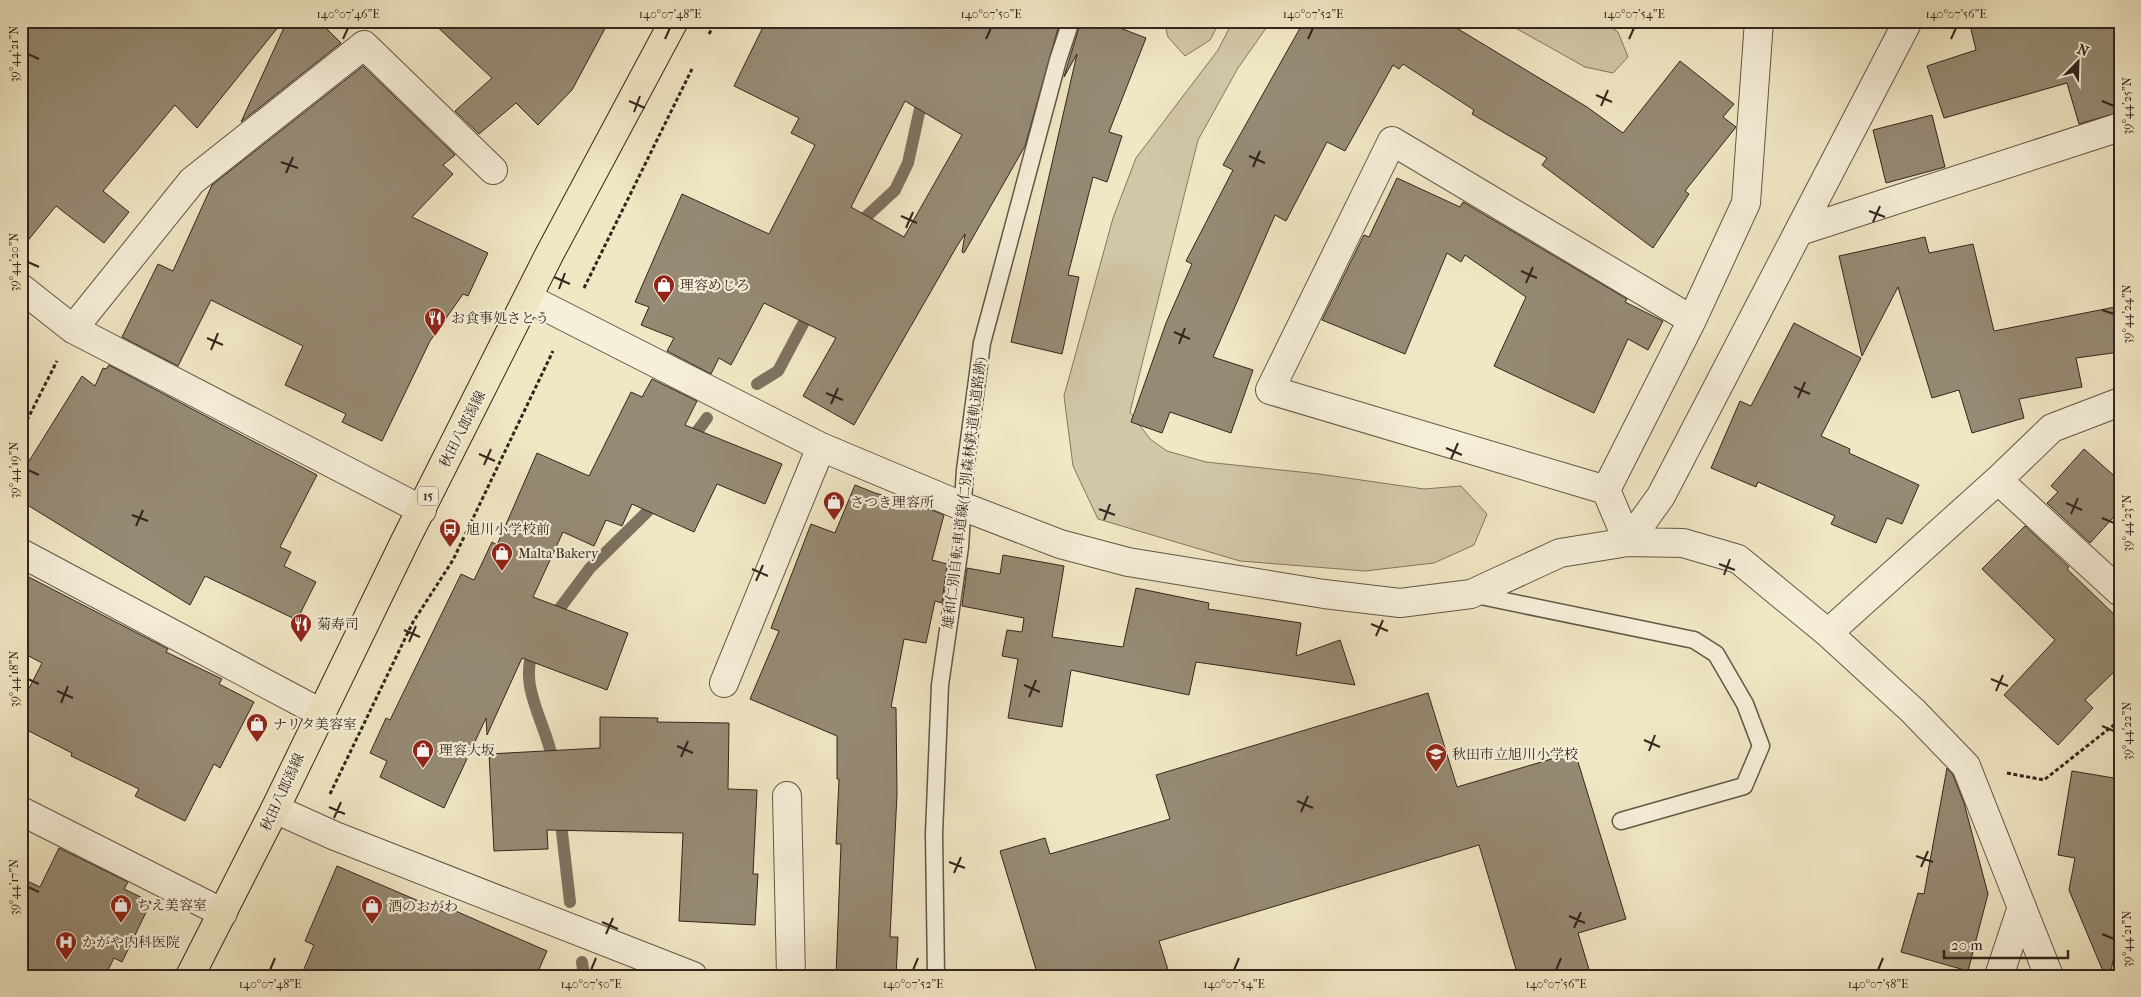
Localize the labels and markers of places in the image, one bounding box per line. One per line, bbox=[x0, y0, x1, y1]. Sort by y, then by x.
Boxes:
shop icon: 理容めじろ bbox=[652, 273, 676, 304]
place label: 理容めじろ bbox=[680, 277, 750, 294]
restaurant icon: お食事処さとう bbox=[423, 306, 447, 337]
place label: お食事処さとう bbox=[451, 310, 549, 327]
shop icon: さつき理容所 bbox=[822, 490, 846, 521]
place label: さつき理容所 bbox=[850, 494, 934, 511]
bus stop icon: 旭川小学校前 bbox=[438, 517, 462, 548]
place label: 旭川小学校前 bbox=[466, 521, 550, 538]
shop icon: Malta Bakery bbox=[490, 541, 514, 572]
place label: Malta Bakery bbox=[518, 545, 599, 562]
restaurant icon: 菊寿司 bbox=[289, 612, 313, 643]
place label: 菊寿司 bbox=[317, 616, 359, 633]
shop icon: ナリタ美容室 bbox=[245, 712, 269, 743]
place label: ナリタ美容室 bbox=[273, 716, 357, 733]
shop icon: 理容大坂 bbox=[411, 738, 435, 769]
place label: 理容大坂 bbox=[439, 742, 495, 759]
school or university icon: 秋田市立旭川小学校 bbox=[1424, 742, 1448, 773]
place label: 秋田市立旭川小学校 bbox=[1452, 746, 1578, 763]
shop icon: ちえ美容室 bbox=[109, 893, 133, 924]
shop icon: 酒のおがわ bbox=[360, 894, 384, 925]
place label: ちえ美容室 bbox=[137, 897, 207, 914]
place label: 酒のおがわ bbox=[388, 898, 458, 915]
hospital icon: かがや内科医院 bbox=[54, 930, 78, 961]
place label: かがや内科医院 bbox=[82, 934, 180, 951]

